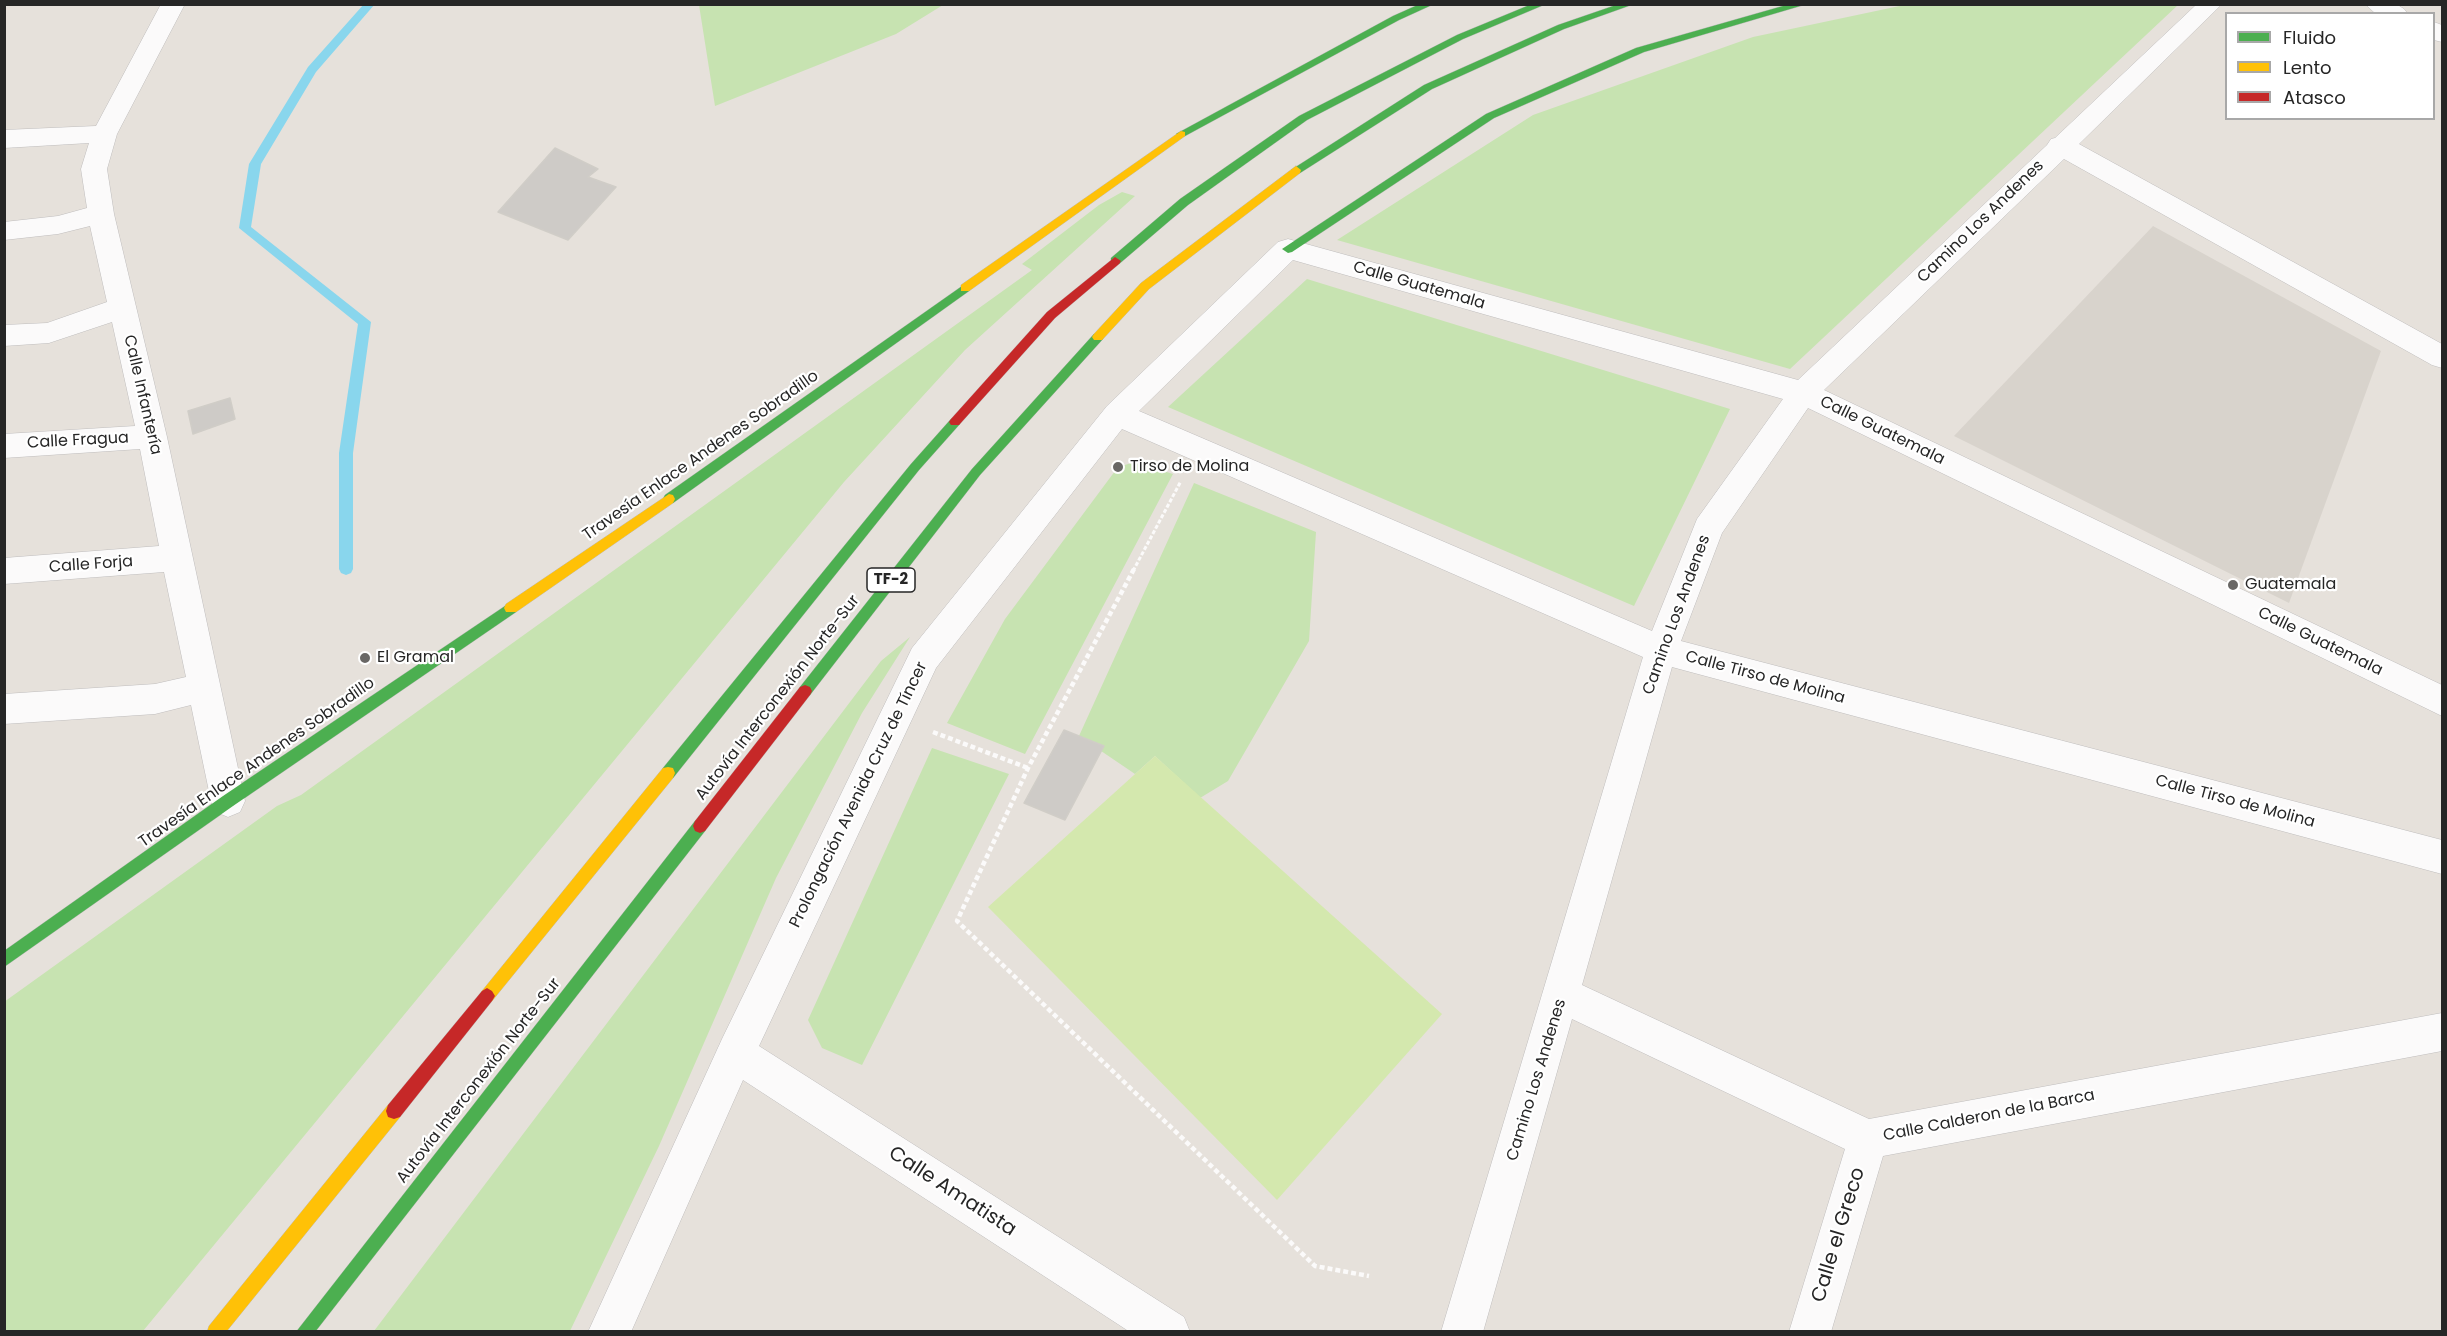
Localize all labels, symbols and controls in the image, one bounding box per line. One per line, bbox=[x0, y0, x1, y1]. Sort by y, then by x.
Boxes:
legend bbox=[2225, 12, 2435, 120]
text: Fluido bbox=[2283, 25, 2336, 50]
text: Lento bbox=[2283, 55, 2332, 80]
text: Atasco bbox=[2283, 85, 2346, 110]
street label: Camino Los Andenes bbox=[1914, 157, 2048, 287]
street label: Calle Guatemala bbox=[1351, 258, 1487, 314]
street label: Calle Infantería bbox=[119, 333, 165, 457]
street label: Travesía Enlace Andenes Sobradillo bbox=[579, 367, 823, 545]
street label: Calle Guatemala bbox=[1816, 392, 1948, 470]
street label: Calle Fragua bbox=[27, 429, 129, 453]
place label: Tirso de Molina bbox=[1130, 457, 1249, 477]
marker: Tirso de Molina bbox=[1111, 460, 1125, 474]
street label: Camino Los Andenes bbox=[1639, 533, 1715, 697]
street label: Calle Forja bbox=[48, 552, 134, 578]
road number: TF-2 bbox=[867, 568, 915, 592]
place label: Guatemala bbox=[2245, 575, 2336, 595]
marker: Guatemala bbox=[2226, 578, 2240, 592]
street label: Autovía Interconexión Norte-Sur bbox=[692, 592, 864, 804]
street label: Calle Guatemala bbox=[2254, 603, 2386, 681]
street label: Calle Tirso de Molina bbox=[1683, 647, 1847, 709]
place label: El Gramal bbox=[377, 648, 454, 668]
marker: El Gramal bbox=[358, 651, 372, 665]
street label: Prolongación Avenida Cruz de Tíncer bbox=[786, 659, 932, 931]
street label: Travesía Enlace Andenes Sobradillo bbox=[135, 674, 379, 852]
street label: Calle Tirso de Molina bbox=[2153, 771, 2317, 833]
street label: Autovía Interconexión Norte-Sur bbox=[393, 975, 565, 1187]
street label: Camino Los Andenes bbox=[1503, 997, 1571, 1163]
street label: Calle Calderon de la Barca bbox=[1882, 1086, 2096, 1146]
street label: Calle Amatista bbox=[884, 1142, 1020, 1242]
street label: Calle el Greco bbox=[1807, 1165, 1871, 1305]

